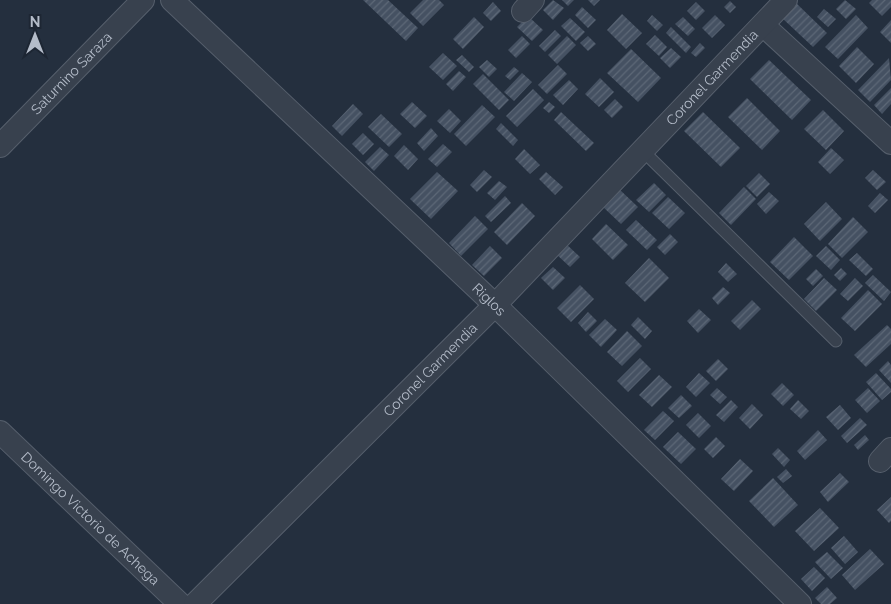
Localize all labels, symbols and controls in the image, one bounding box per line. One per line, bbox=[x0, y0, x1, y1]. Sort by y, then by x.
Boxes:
north arrow bbox=[10, 10, 60, 60]
text: N bbox=[30, 14, 40, 30]
street label: Coronel Garmendia bbox=[663, 27, 761, 128]
street label: Saturnino Saraza bbox=[28, 29, 115, 118]
street label: Riglos bbox=[469, 280, 509, 319]
street label: Coronel Garmendia bbox=[380, 320, 480, 420]
street label: Domingo Victorio de Achega bbox=[18, 449, 163, 588]

